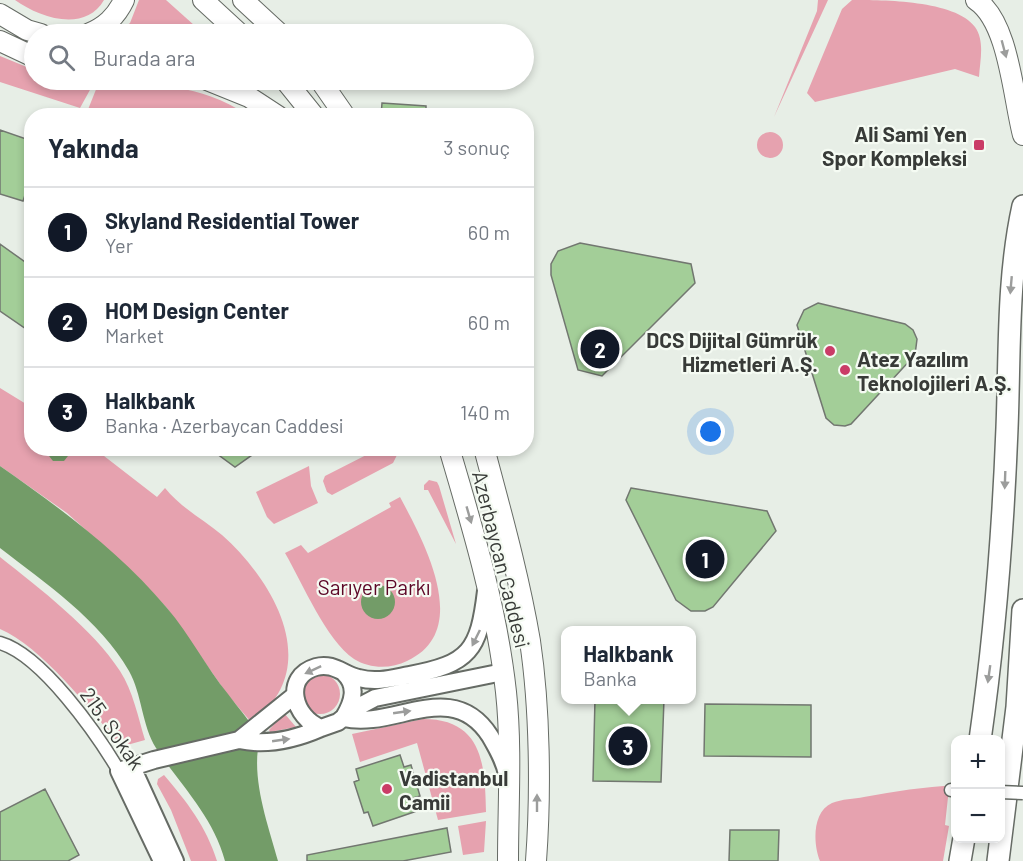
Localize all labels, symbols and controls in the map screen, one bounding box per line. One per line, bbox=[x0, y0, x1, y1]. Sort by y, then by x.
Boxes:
search box bbox=[24, 24, 534, 90]
one-way arrow bbox=[1000, 40, 1010, 58]
icon: search bbox=[45, 41, 78, 74]
text: Burada ara bbox=[93, 44, 196, 70]
place label: Ali Sami Yen Spor Kompleksi bbox=[822, 121, 967, 170]
text: Yakında bbox=[48, 132, 139, 163]
text: 3 sonuç bbox=[443, 135, 510, 159]
marker: Ali Sami Yen Spor Kompleksi bbox=[972, 138, 986, 152]
text: Skyland Residential Tower bbox=[105, 207, 359, 233]
text: 1 bbox=[64, 220, 71, 244]
text: 60 m bbox=[468, 220, 510, 244]
text: Yer bbox=[105, 233, 133, 257]
one-way arrow bbox=[1006, 275, 1016, 294]
text: HOM Design Center bbox=[105, 297, 289, 323]
text: 2 bbox=[62, 310, 73, 334]
text: 60 m bbox=[468, 310, 510, 334]
text: Market bbox=[105, 323, 164, 347]
pin: 2 bbox=[580, 326, 620, 372]
place label: DCS Dijital Gümrük Hizmetleri A.Ş. bbox=[646, 327, 818, 376]
marker: DCS Dijital Gümrük Hizmetleri A.Ş. bbox=[823, 344, 837, 358]
place label: Atez Yazılım Teknolojileri A.Ş. bbox=[857, 346, 1012, 395]
marker: Atez Yazılım Teknolojileri A.Ş. bbox=[838, 363, 852, 377]
text: Halkbank bbox=[105, 387, 195, 413]
text: 3 bbox=[62, 400, 73, 424]
text: 140 m bbox=[460, 400, 510, 424]
text: Banka · Azerbaycan Caddesi bbox=[105, 413, 343, 437]
your location bbox=[696, 417, 725, 446]
street label: Azerbaycan Caddesi bbox=[468, 468, 536, 650]
one-way arrow bbox=[1001, 470, 1010, 489]
one-way arrow bbox=[465, 507, 474, 525]
pin: 1 bbox=[686, 536, 724, 582]
park label: Sarıyer Parkı bbox=[317, 574, 431, 599]
popup bbox=[561, 626, 696, 704]
one-way arrow bbox=[471, 630, 481, 647]
text: Halkbank bbox=[583, 640, 674, 666]
one-way arrow bbox=[985, 664, 994, 683]
one-way arrow bbox=[304, 665, 322, 675]
text: Banka bbox=[583, 666, 637, 690]
street label: 215. Sokak bbox=[76, 682, 150, 774]
one-way arrow bbox=[392, 708, 411, 717]
pin: 3 bbox=[608, 724, 648, 768]
one-way arrow bbox=[272, 735, 291, 744]
map controls bbox=[951, 735, 1005, 843]
button: + bbox=[951, 735, 1005, 789]
place label: Vadistanbul Camii bbox=[399, 765, 508, 814]
marker: Vadistanbul Camii bbox=[380, 782, 394, 796]
button: − bbox=[951, 789, 1005, 843]
one-way arrow bbox=[532, 793, 542, 812]

